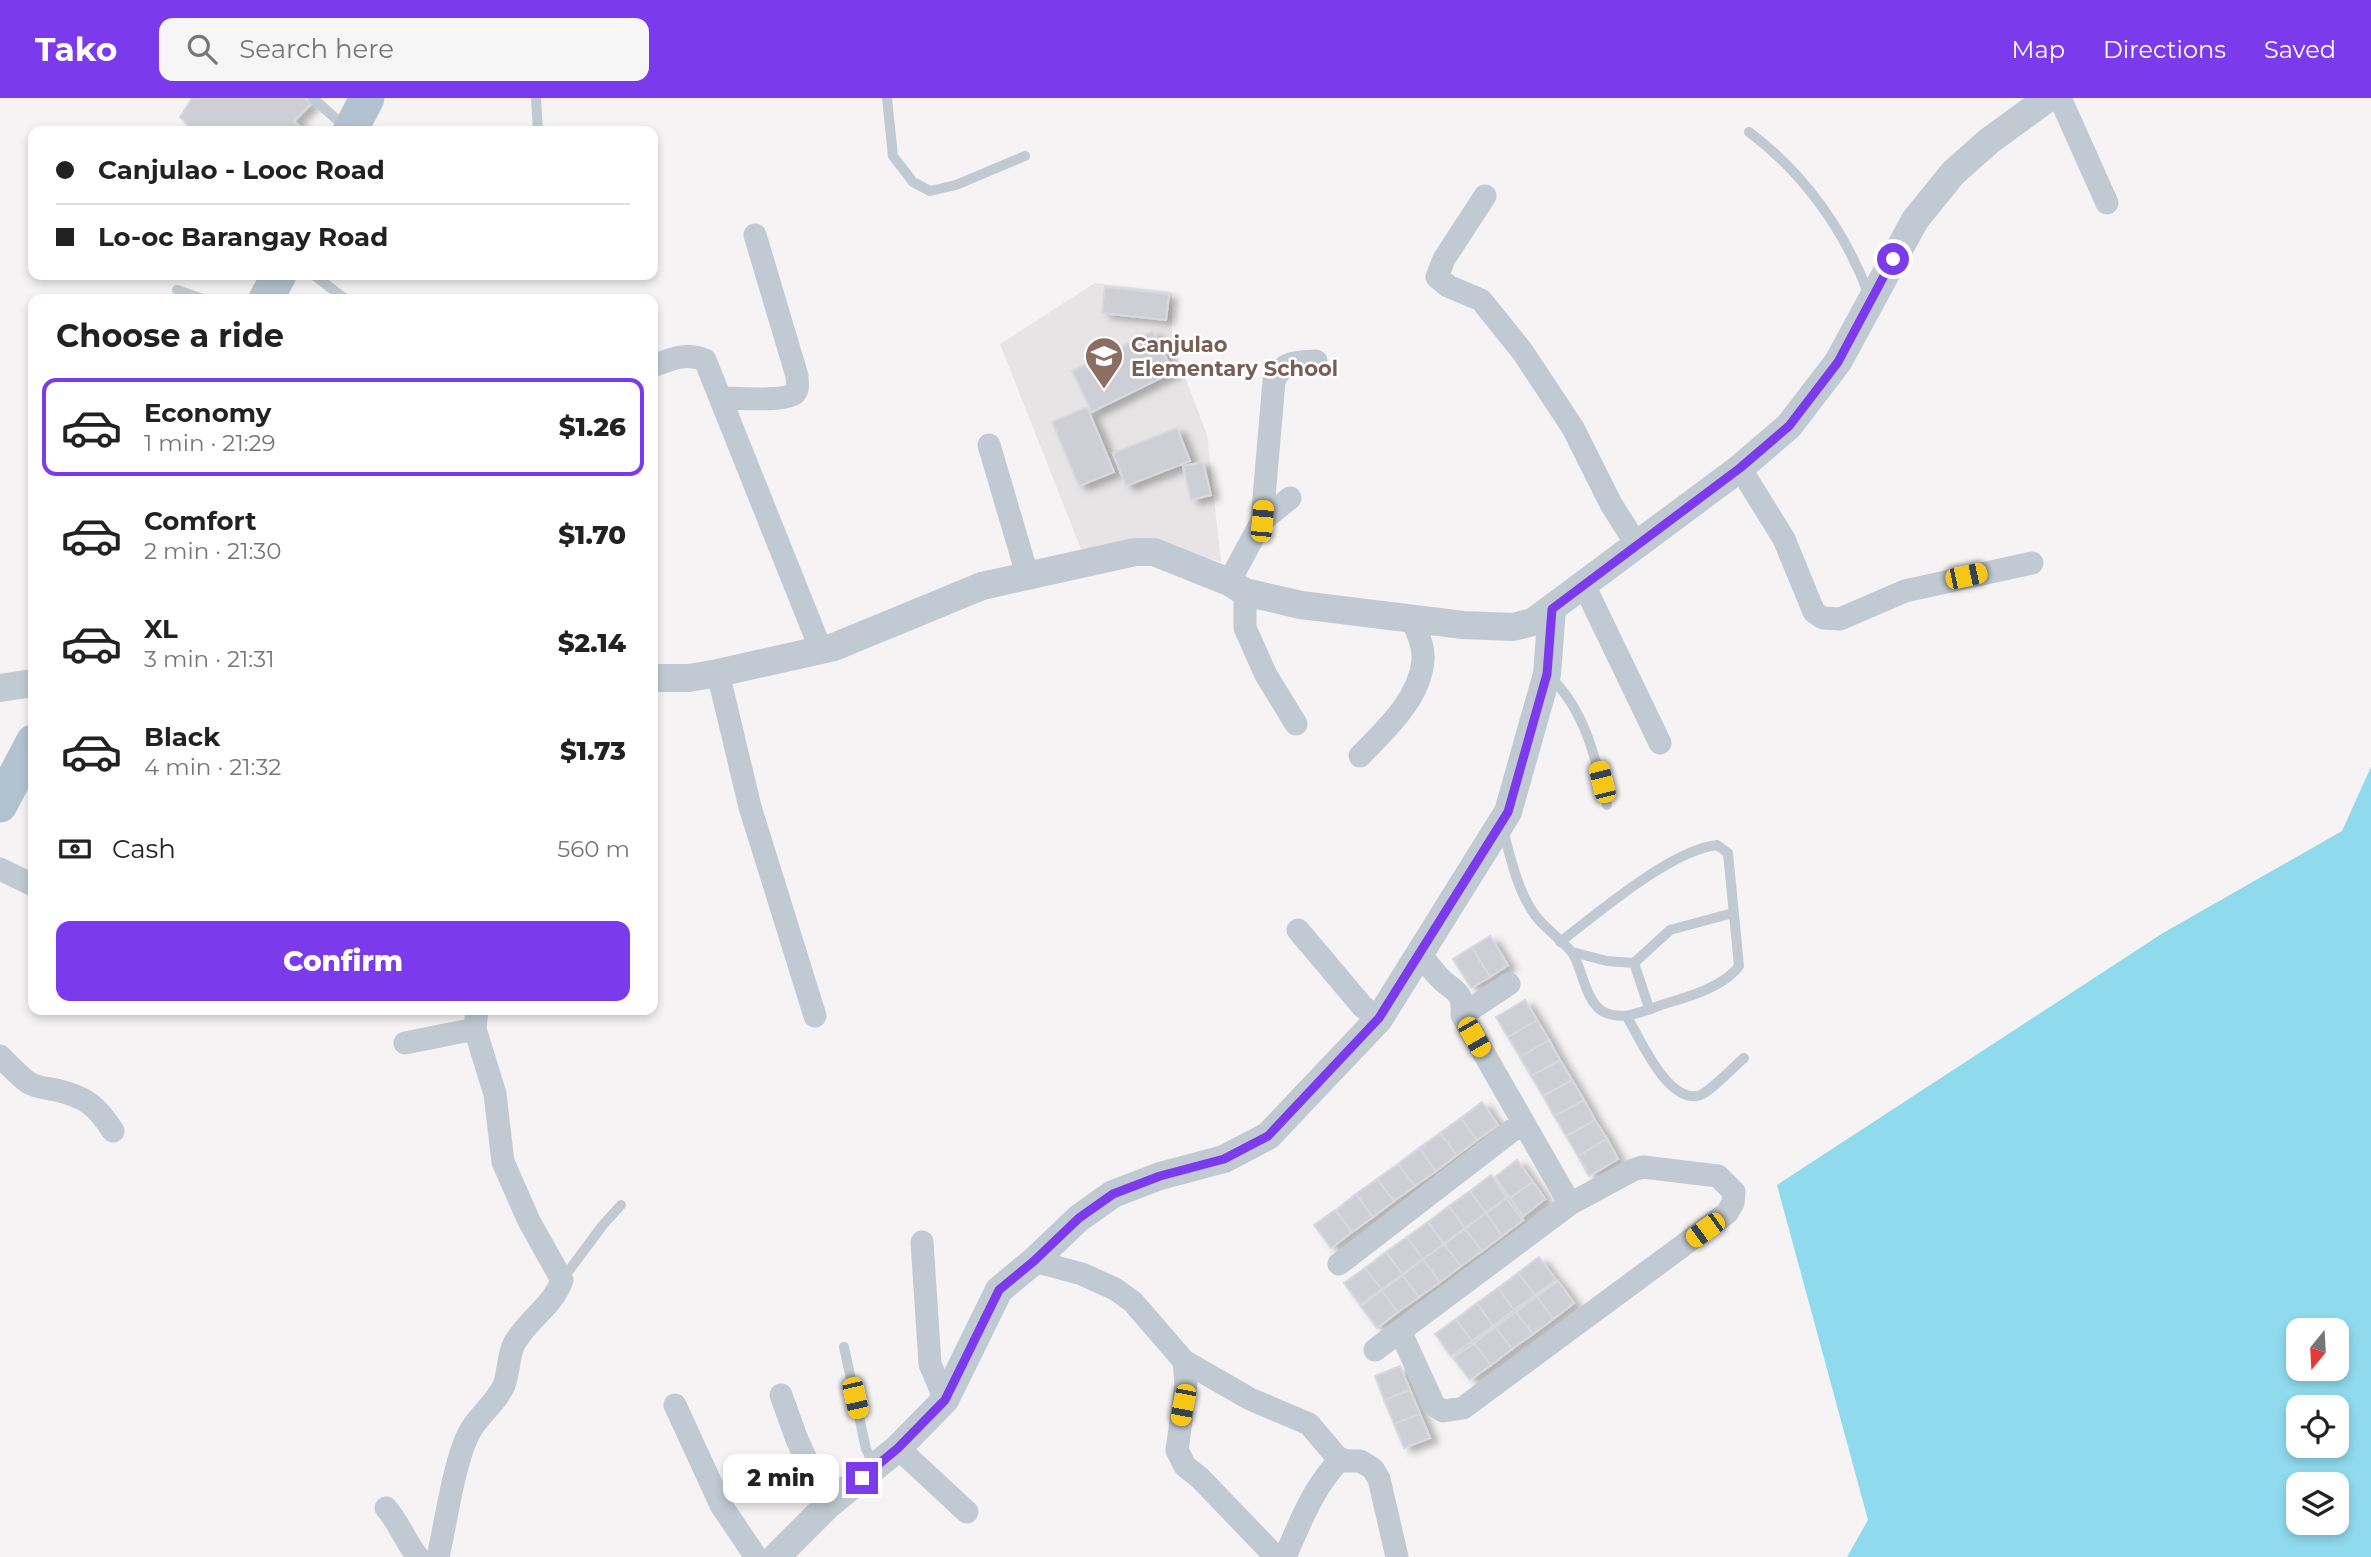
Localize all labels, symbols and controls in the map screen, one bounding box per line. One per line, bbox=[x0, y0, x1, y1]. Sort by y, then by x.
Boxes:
search box bbox=[159, 18, 649, 81]
text: Tako bbox=[35, 29, 117, 69]
icon: search bbox=[183, 30, 221, 68]
text: Search here bbox=[239, 33, 394, 65]
text: Map bbox=[2012, 35, 2065, 64]
text: Directions bbox=[2103, 35, 2226, 64]
text: Saved bbox=[2264, 35, 2336, 64]
text: Canjulao - Looc Road bbox=[98, 154, 385, 186]
text: Lo-oc Barangay Road bbox=[98, 221, 388, 253]
route start bbox=[1877, 243, 1909, 275]
text: Choose a ride bbox=[56, 316, 284, 355]
place label: Canjulao Elementary School bbox=[1131, 332, 1338, 381]
school or university icon: Canjulao Elementary School bbox=[1083, 335, 1125, 390]
icon: car bbox=[60, 396, 123, 459]
text: Economy bbox=[144, 397, 271, 429]
text: $1.26 bbox=[559, 411, 626, 443]
text: 1 min · 21:29 bbox=[144, 429, 276, 457]
car bbox=[1250, 499, 1275, 543]
icon: car bbox=[60, 504, 123, 567]
text: Comfort bbox=[144, 505, 256, 537]
text: $1.70 bbox=[558, 519, 626, 551]
text: 2 min · 21:30 bbox=[144, 537, 282, 565]
car bbox=[1944, 561, 1989, 591]
icon: car bbox=[60, 612, 123, 675]
text: XL bbox=[144, 613, 178, 645]
text: $2.14 bbox=[558, 627, 626, 659]
text: 3 min · 21:31 bbox=[144, 645, 275, 673]
icon: car bbox=[60, 720, 123, 783]
text: Black bbox=[144, 721, 220, 753]
text: $1.73 bbox=[560, 735, 626, 767]
text: 4 min · 21:32 bbox=[144, 753, 281, 781]
car bbox=[1587, 759, 1618, 805]
icon: cash bbox=[56, 830, 94, 868]
text: Cash bbox=[112, 833, 176, 865]
text: 560 m bbox=[557, 835, 630, 863]
button: Confirm bbox=[56, 921, 630, 1001]
car bbox=[1455, 1014, 1494, 1060]
car bbox=[1682, 1209, 1729, 1251]
north arrow bbox=[2286, 1318, 2348, 1381]
map controls bbox=[2286, 1318, 2349, 1535]
car bbox=[841, 1375, 870, 1421]
car bbox=[1169, 1382, 1198, 1428]
button: locate bbox=[2286, 1395, 2349, 1458]
callout: 2 min bbox=[722, 1454, 838, 1502]
route end bbox=[846, 1462, 878, 1494]
text: 2 min bbox=[747, 1464, 815, 1492]
button: layers bbox=[2286, 1472, 2349, 1535]

